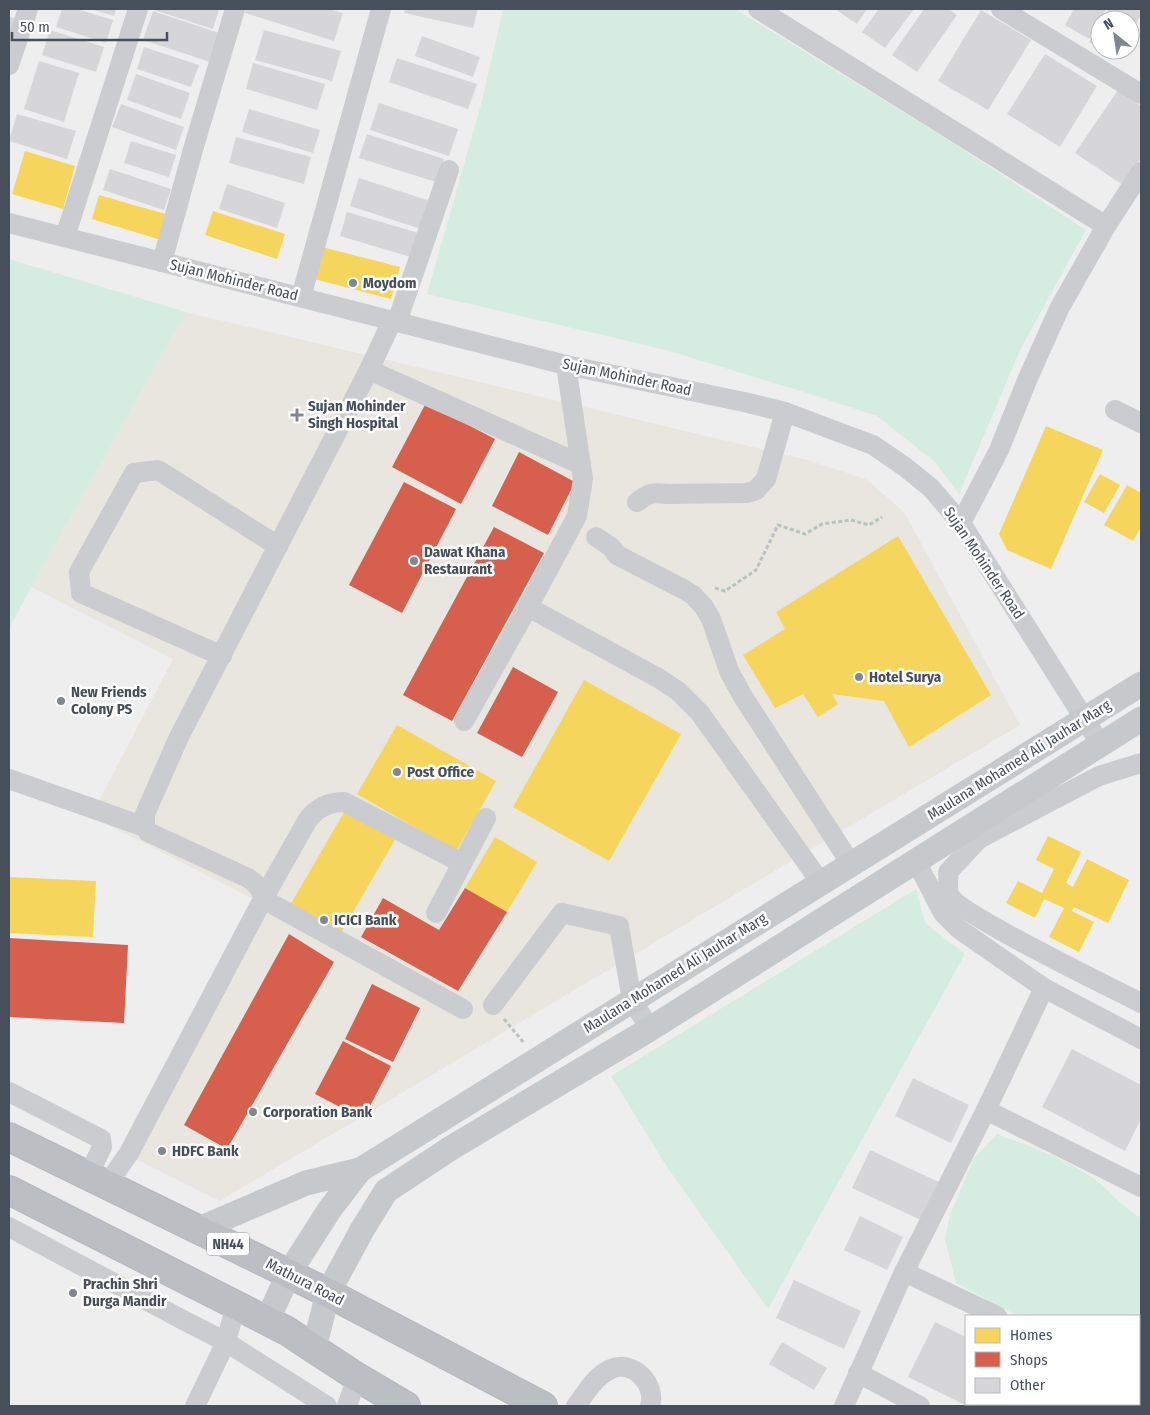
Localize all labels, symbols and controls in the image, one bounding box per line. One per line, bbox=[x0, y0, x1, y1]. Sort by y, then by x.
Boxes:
scale bar bbox=[12, 10, 168, 42]
north arrow bbox=[1090, 10, 1140, 60]
text: N bbox=[1101, 15, 1117, 34]
text: 50 m bbox=[20, 18, 50, 36]
street label: Sujan Mohinder Road bbox=[168, 255, 300, 305]
place label: Moydom bbox=[363, 274, 416, 292]
marker: Moydom bbox=[347, 277, 359, 289]
street label: Sujan Mohinder Road bbox=[561, 355, 693, 399]
place label: Sujan Mohinder Singh Hospital bbox=[308, 397, 406, 432]
marker: Sujan Mohinder Singh Hospital bbox=[290, 408, 304, 422]
street label: Sujan Mohinder Road bbox=[940, 504, 1028, 622]
place label: Dawat Khana Restaurant bbox=[424, 543, 506, 578]
marker: Dawat Khana Restaurant bbox=[408, 555, 420, 567]
place label: Hotel Surya bbox=[869, 668, 942, 686]
marker: Hotel Surya bbox=[853, 671, 865, 683]
place label: New Friends Colony PS bbox=[71, 683, 147, 718]
marker: New Friends Colony PS bbox=[55, 695, 67, 707]
street label: Maulana Mohamed Ali Jauhar Marg bbox=[924, 696, 1114, 824]
place label: Post Office bbox=[407, 763, 475, 781]
marker: Post Office bbox=[391, 766, 403, 778]
street label: Maulana Mohamed Ali Jauhar Marg bbox=[580, 909, 770, 1037]
place label: ICICI Bank bbox=[334, 911, 397, 929]
marker: ICICI Bank bbox=[318, 914, 330, 926]
place label: Corporation Bank bbox=[263, 1103, 373, 1121]
marker: Corporation Bank bbox=[247, 1106, 259, 1118]
place label: HDFC Bank bbox=[172, 1142, 239, 1160]
marker: HDFC Bank bbox=[156, 1145, 168, 1157]
road number: NH44 bbox=[207, 1232, 249, 1256]
street label: Mathura Road bbox=[263, 1255, 347, 1309]
place label: Prachin Shri Durga Mandir bbox=[83, 1275, 167, 1310]
marker: Prachin Shri Durga Mandir bbox=[67, 1287, 79, 1299]
legend bbox=[965, 1315, 1140, 1405]
text: Homes bbox=[1010, 1326, 1052, 1344]
text: Shops bbox=[1010, 1351, 1048, 1369]
text: Other bbox=[1010, 1376, 1046, 1394]

